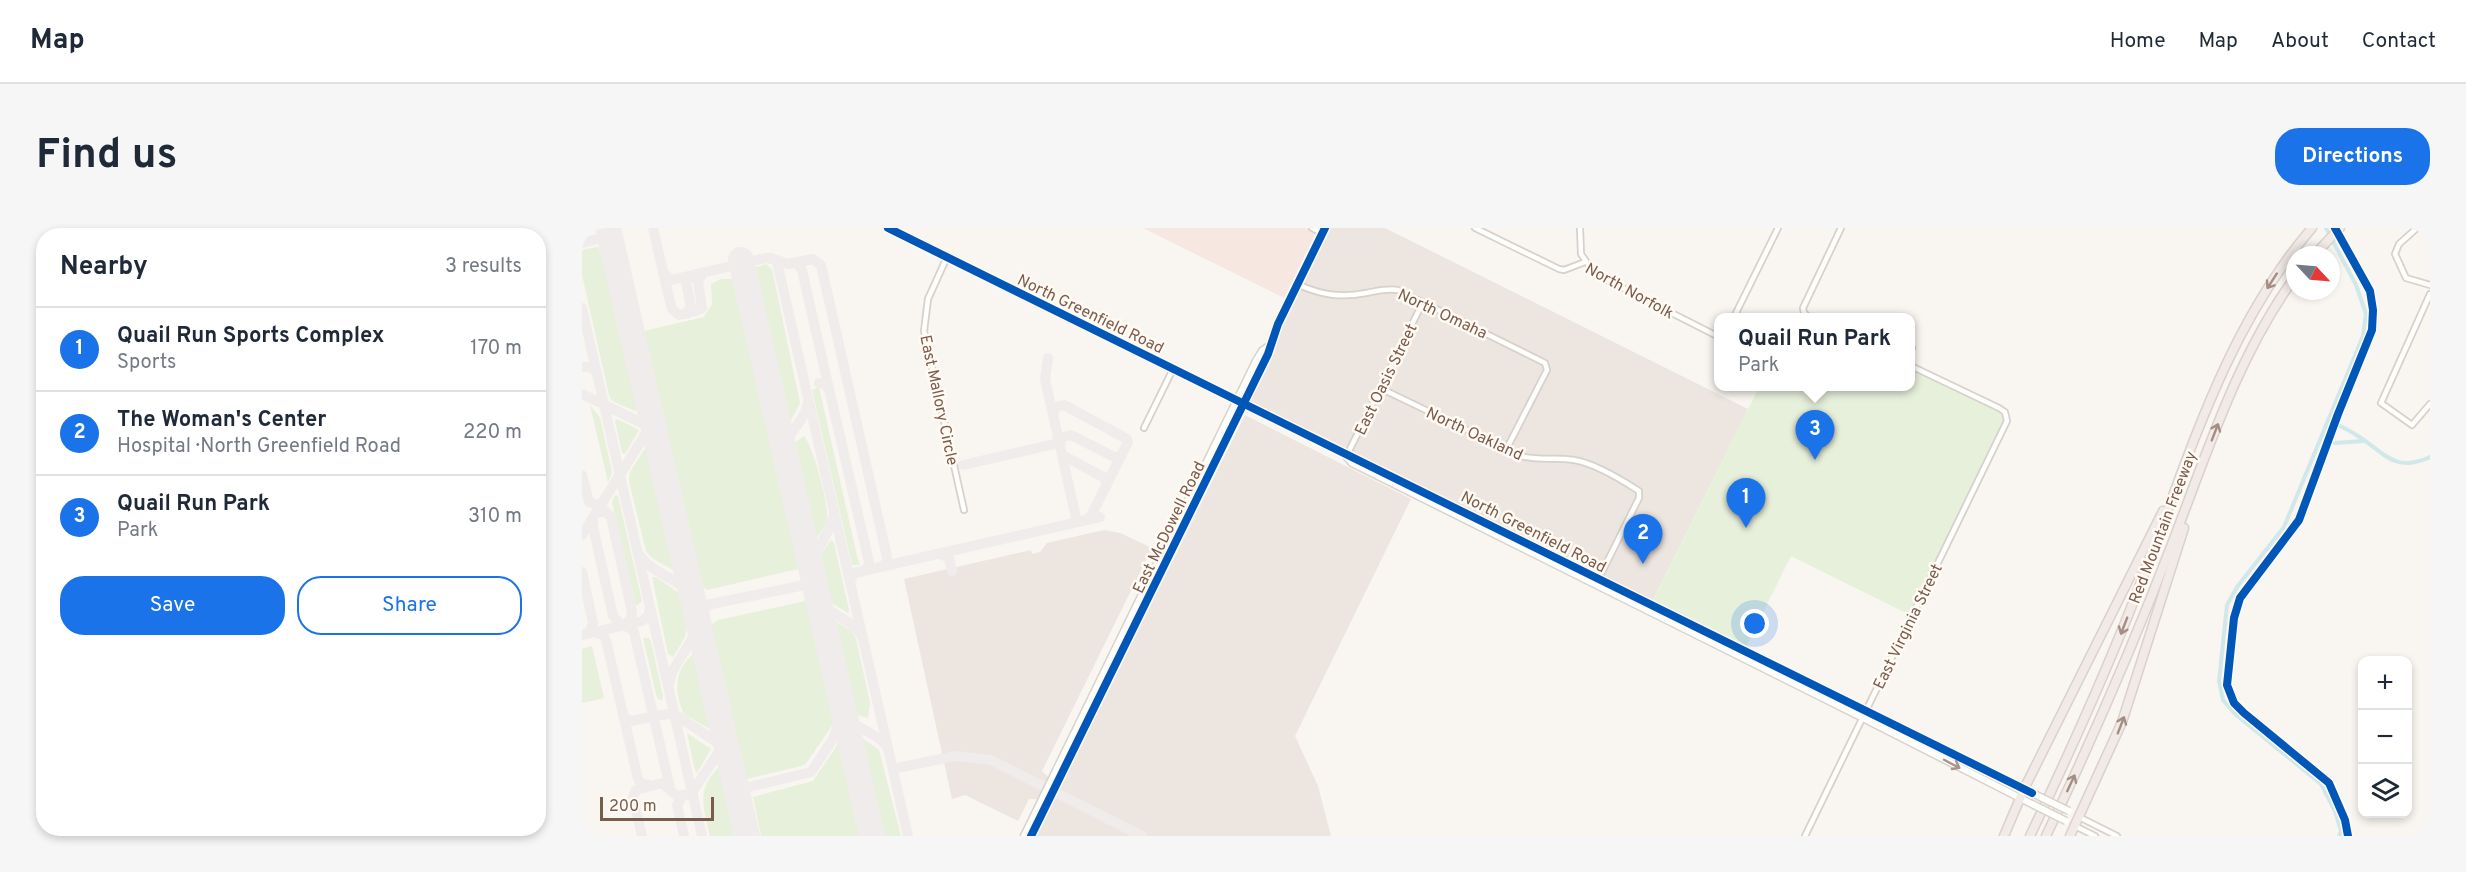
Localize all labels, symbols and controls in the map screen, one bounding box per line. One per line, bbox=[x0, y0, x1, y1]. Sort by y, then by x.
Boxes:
text: Map bbox=[30, 23, 85, 59]
text: Home bbox=[2110, 28, 2166, 55]
text: Map bbox=[2199, 28, 2238, 55]
text: About bbox=[2271, 28, 2329, 55]
text: Contact bbox=[2362, 28, 2436, 55]
button: Directions bbox=[2275, 128, 2430, 185]
text: Find us bbox=[36, 130, 177, 183]
north arrow bbox=[2286, 246, 2340, 300]
text: Nearby bbox=[60, 251, 148, 284]
text: 3 results bbox=[445, 254, 522, 280]
street label: North Norfolk bbox=[1581, 259, 1677, 324]
street label: North Greenfield Road bbox=[1014, 271, 1167, 359]
one-way arrow bbox=[2266, 272, 2278, 289]
street label: North Omaha bbox=[1394, 285, 1490, 344]
popup bbox=[1714, 313, 1915, 391]
street label: East Oasis Street bbox=[1351, 321, 1422, 439]
text: Quail Run Sports Complex bbox=[117, 323, 385, 350]
text: Quail Run Park bbox=[1738, 326, 1891, 353]
street label: East Mallory Circle bbox=[914, 333, 962, 467]
text: 1 bbox=[76, 336, 84, 362]
text: 170 m bbox=[470, 336, 522, 362]
text: Sports bbox=[117, 350, 177, 376]
text: Park bbox=[1738, 353, 1779, 379]
street label: North Oakland bbox=[1423, 404, 1526, 466]
text: The Woman's Center bbox=[117, 407, 327, 434]
pin: 3 bbox=[1796, 410, 1834, 460]
text: 2 bbox=[73, 420, 86, 446]
text: 220 m bbox=[463, 420, 522, 446]
one-way arrow bbox=[2210, 423, 2221, 442]
text: Hospital · North Greenfield Road bbox=[117, 434, 401, 460]
street label: Red Mountain Freeway bbox=[2126, 449, 2202, 607]
street label: East McDowell Road bbox=[1129, 459, 1210, 597]
pin: 1 bbox=[1726, 478, 1766, 528]
street label: North Greenfield Road bbox=[1457, 487, 1609, 578]
text: Quail Run Park bbox=[117, 491, 270, 518]
text: 3 bbox=[74, 504, 86, 530]
text: 310 m bbox=[468, 504, 522, 530]
pin: 2 bbox=[1624, 514, 1662, 564]
text: Park bbox=[117, 518, 158, 544]
street label: East Virginia Street bbox=[1870, 561, 1948, 693]
button: Save bbox=[60, 576, 285, 635]
button: Share bbox=[297, 576, 522, 635]
your location bbox=[1740, 609, 1769, 638]
one-way arrow bbox=[2118, 616, 2129, 635]
map controls bbox=[2358, 656, 2412, 818]
button: + bbox=[2358, 656, 2412, 710]
button: − bbox=[2358, 710, 2412, 764]
one-way arrow bbox=[2116, 716, 2127, 735]
one-way arrow bbox=[1943, 758, 1960, 770]
button: layers bbox=[2358, 764, 2412, 818]
one-way arrow bbox=[2066, 775, 2078, 793]
scale bar bbox=[600, 794, 714, 822]
text: 200 m bbox=[609, 797, 657, 817]

